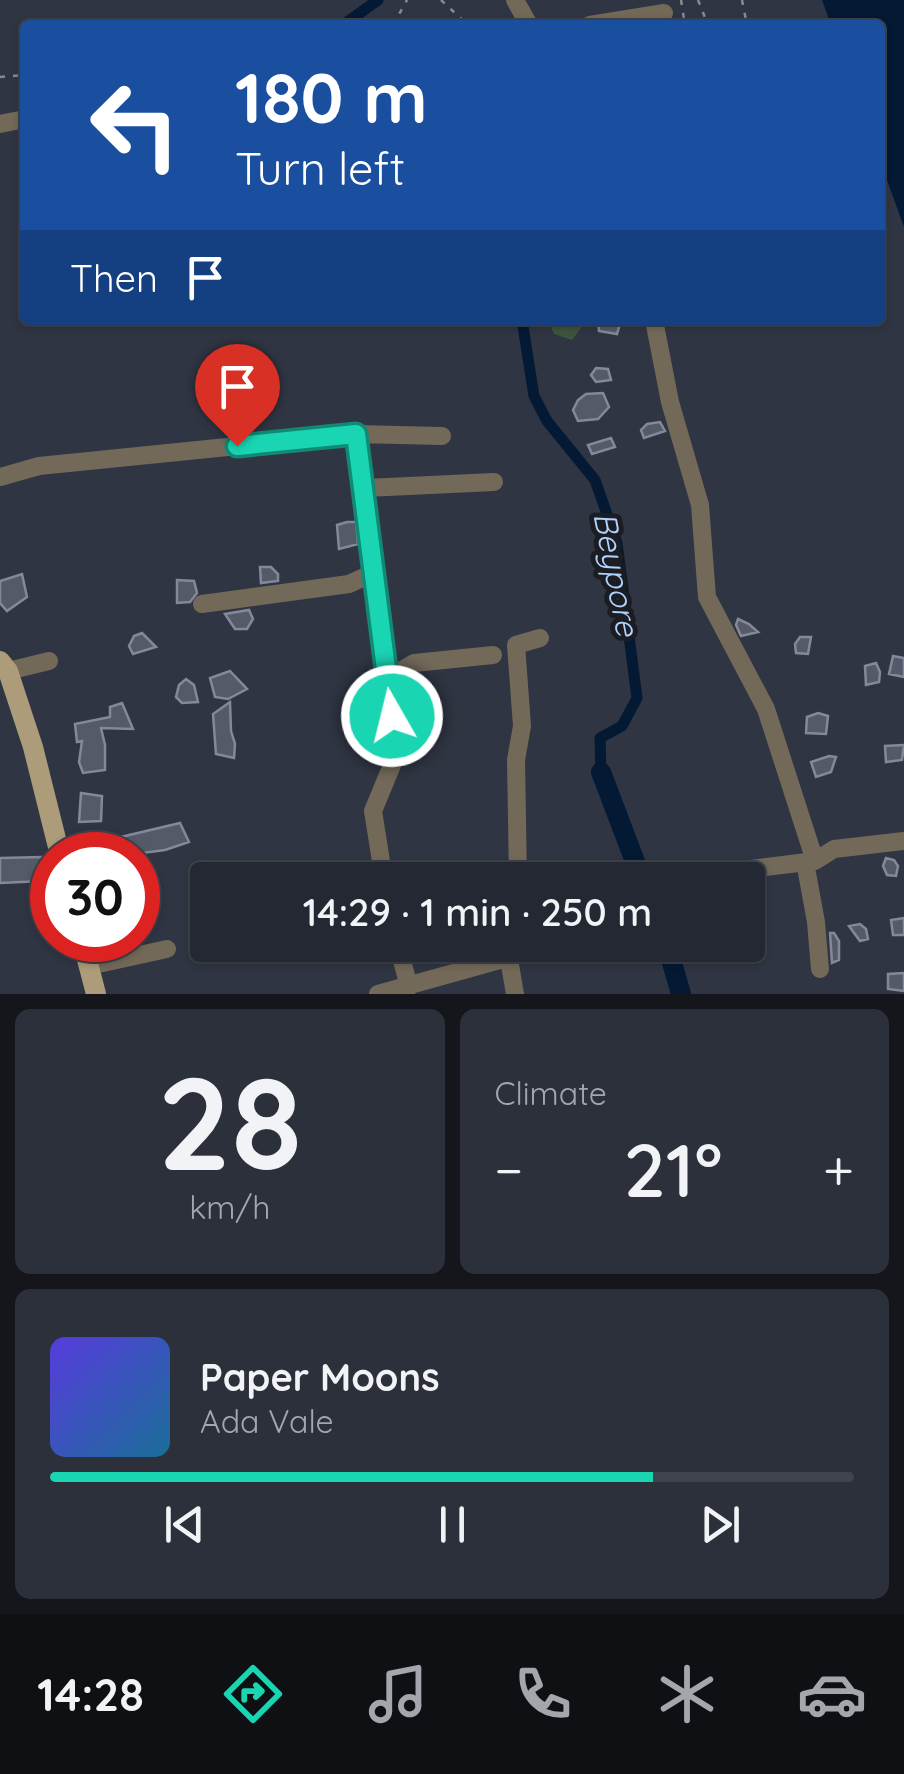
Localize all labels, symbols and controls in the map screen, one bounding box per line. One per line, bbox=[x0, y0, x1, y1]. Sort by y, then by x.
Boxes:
text: 180 m bbox=[235, 53, 428, 141]
icon: left bbox=[70, 60, 200, 190]
text: Turn left bbox=[235, 140, 405, 196]
icon: arrive bbox=[178, 250, 233, 305]
text: Then bbox=[70, 254, 158, 302]
pin bbox=[195, 344, 280, 447]
icon: arrive bbox=[210, 359, 265, 414]
water label: Beypore bbox=[585, 508, 649, 641]
position arrow bbox=[340, 664, 444, 768]
speed limit sign: 30 bbox=[30, 832, 160, 962]
text: 14:29 · 1 min · 250 m bbox=[303, 888, 652, 936]
text: 28 bbox=[157, 1040, 302, 1203]
text: Climate bbox=[495, 1073, 607, 1113]
text: 21° bbox=[624, 1122, 723, 1216]
text: − bbox=[495, 1135, 523, 1204]
text: + bbox=[823, 1135, 854, 1204]
text: km/h bbox=[189, 1187, 270, 1227]
text: Paper Moons bbox=[200, 1353, 440, 1401]
text: Ada Vale bbox=[200, 1401, 334, 1441]
icon: previous bbox=[157, 1497, 212, 1552]
icon: pause bbox=[425, 1497, 480, 1552]
icon: next bbox=[693, 1497, 748, 1552]
icon: directions bbox=[218, 1659, 288, 1729]
icon: music bbox=[363, 1659, 433, 1729]
icon: phone bbox=[508, 1659, 578, 1729]
icon: climate bbox=[652, 1659, 722, 1729]
icon: car bbox=[797, 1659, 867, 1729]
text: 14:28 bbox=[37, 1666, 144, 1722]

